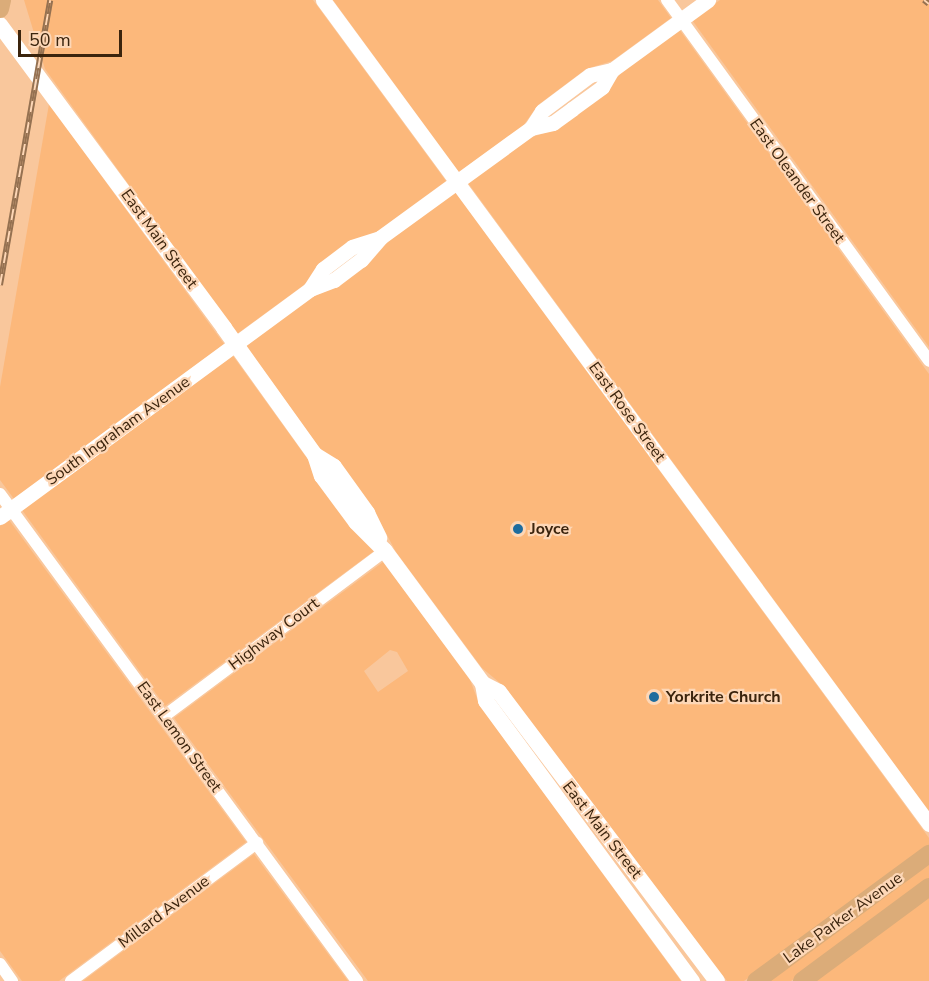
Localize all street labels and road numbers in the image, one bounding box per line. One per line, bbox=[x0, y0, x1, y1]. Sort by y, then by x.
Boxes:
street label: East Oleander Street bbox=[745, 115, 849, 247]
street label: East Main Street bbox=[117, 186, 201, 292]
street label: East Rose Street bbox=[584, 358, 670, 466]
street label: South Ingraham Avenue bbox=[42, 372, 194, 490]
street label: Highway Court bbox=[225, 594, 323, 674]
street label: East Lemon Street bbox=[133, 678, 225, 796]
street label: East Main Street bbox=[558, 778, 646, 882]
street label: Lake Parker Avenue bbox=[780, 868, 906, 968]
street label: Millard Avenue bbox=[115, 872, 213, 952]

